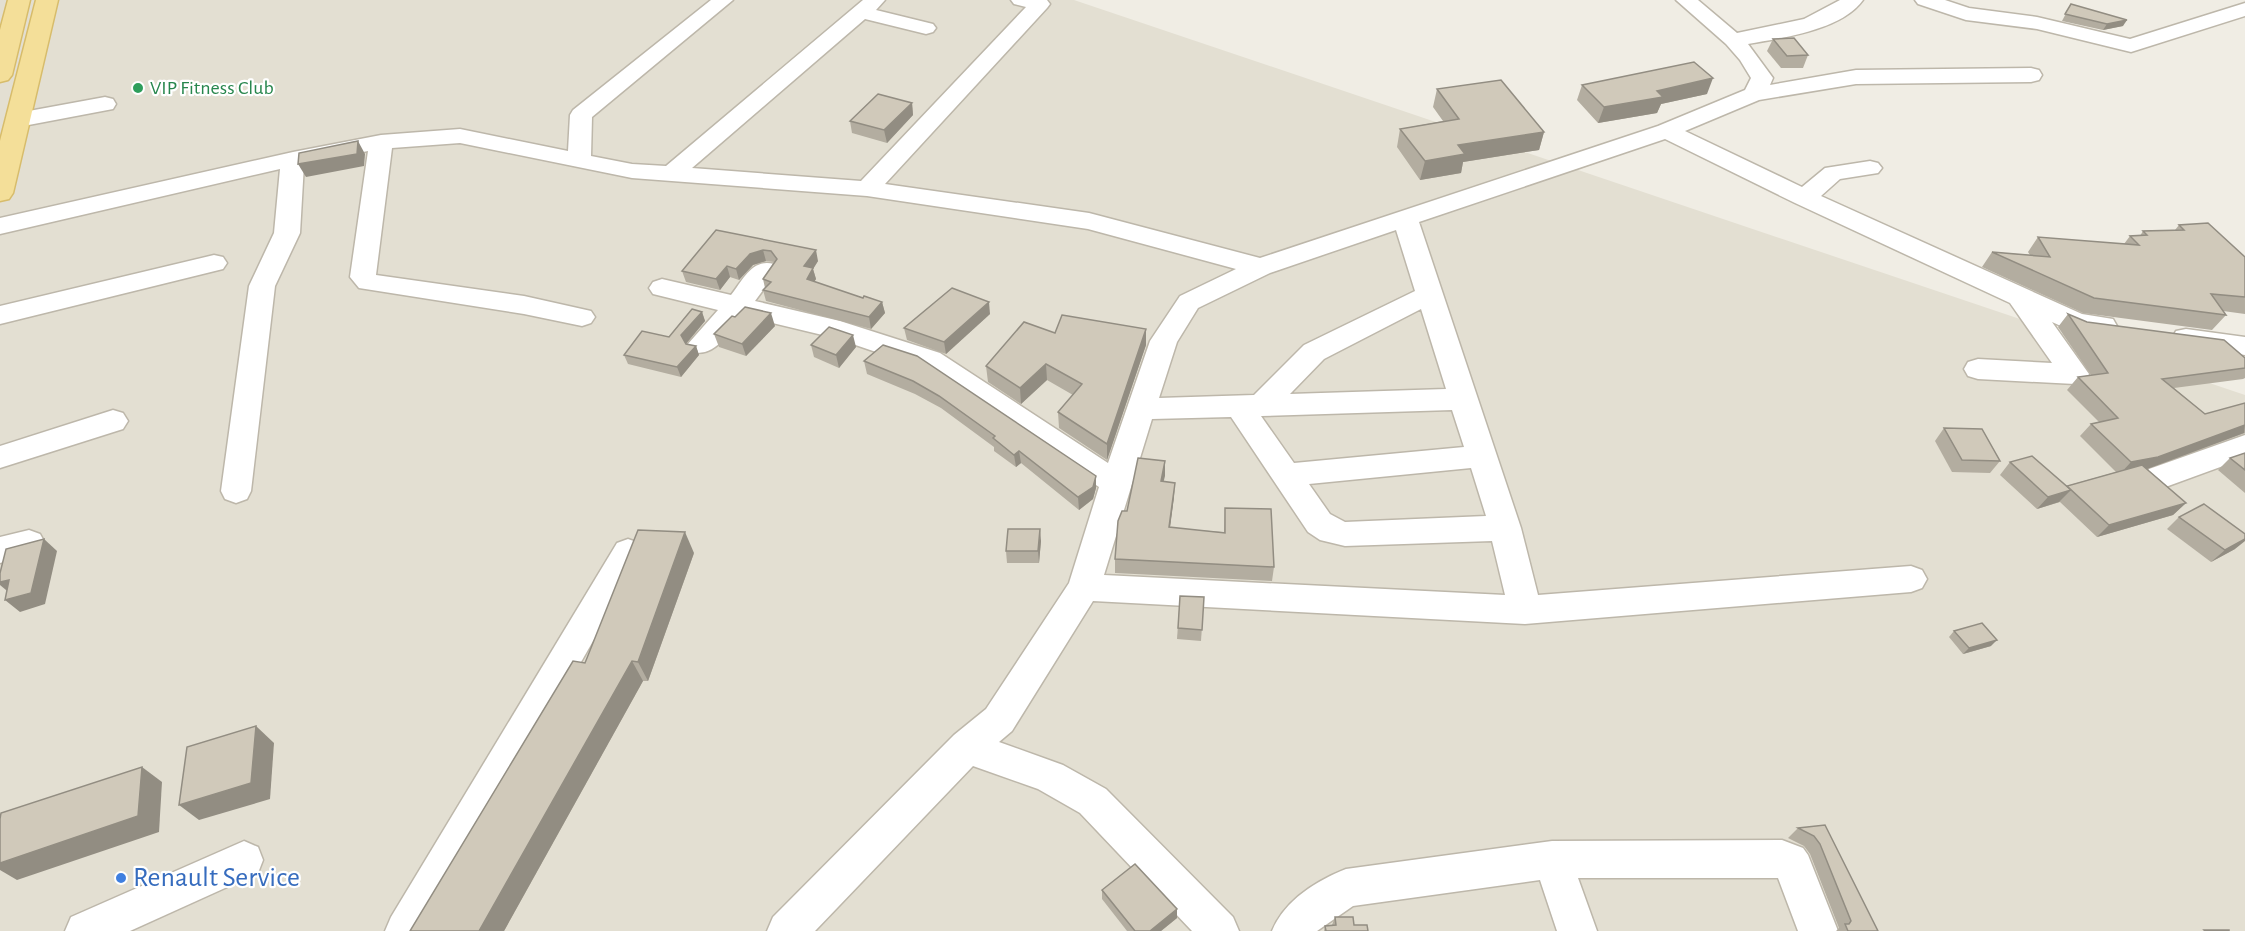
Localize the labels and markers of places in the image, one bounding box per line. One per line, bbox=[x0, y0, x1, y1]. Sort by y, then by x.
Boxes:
place label: VIP Fitness Club bbox=[150, 78, 274, 98]
marker: VIP Fitness Club bbox=[131, 81, 145, 95]
place label: Renault Service bbox=[133, 864, 300, 892]
marker: Renault Service bbox=[114, 871, 128, 885]

